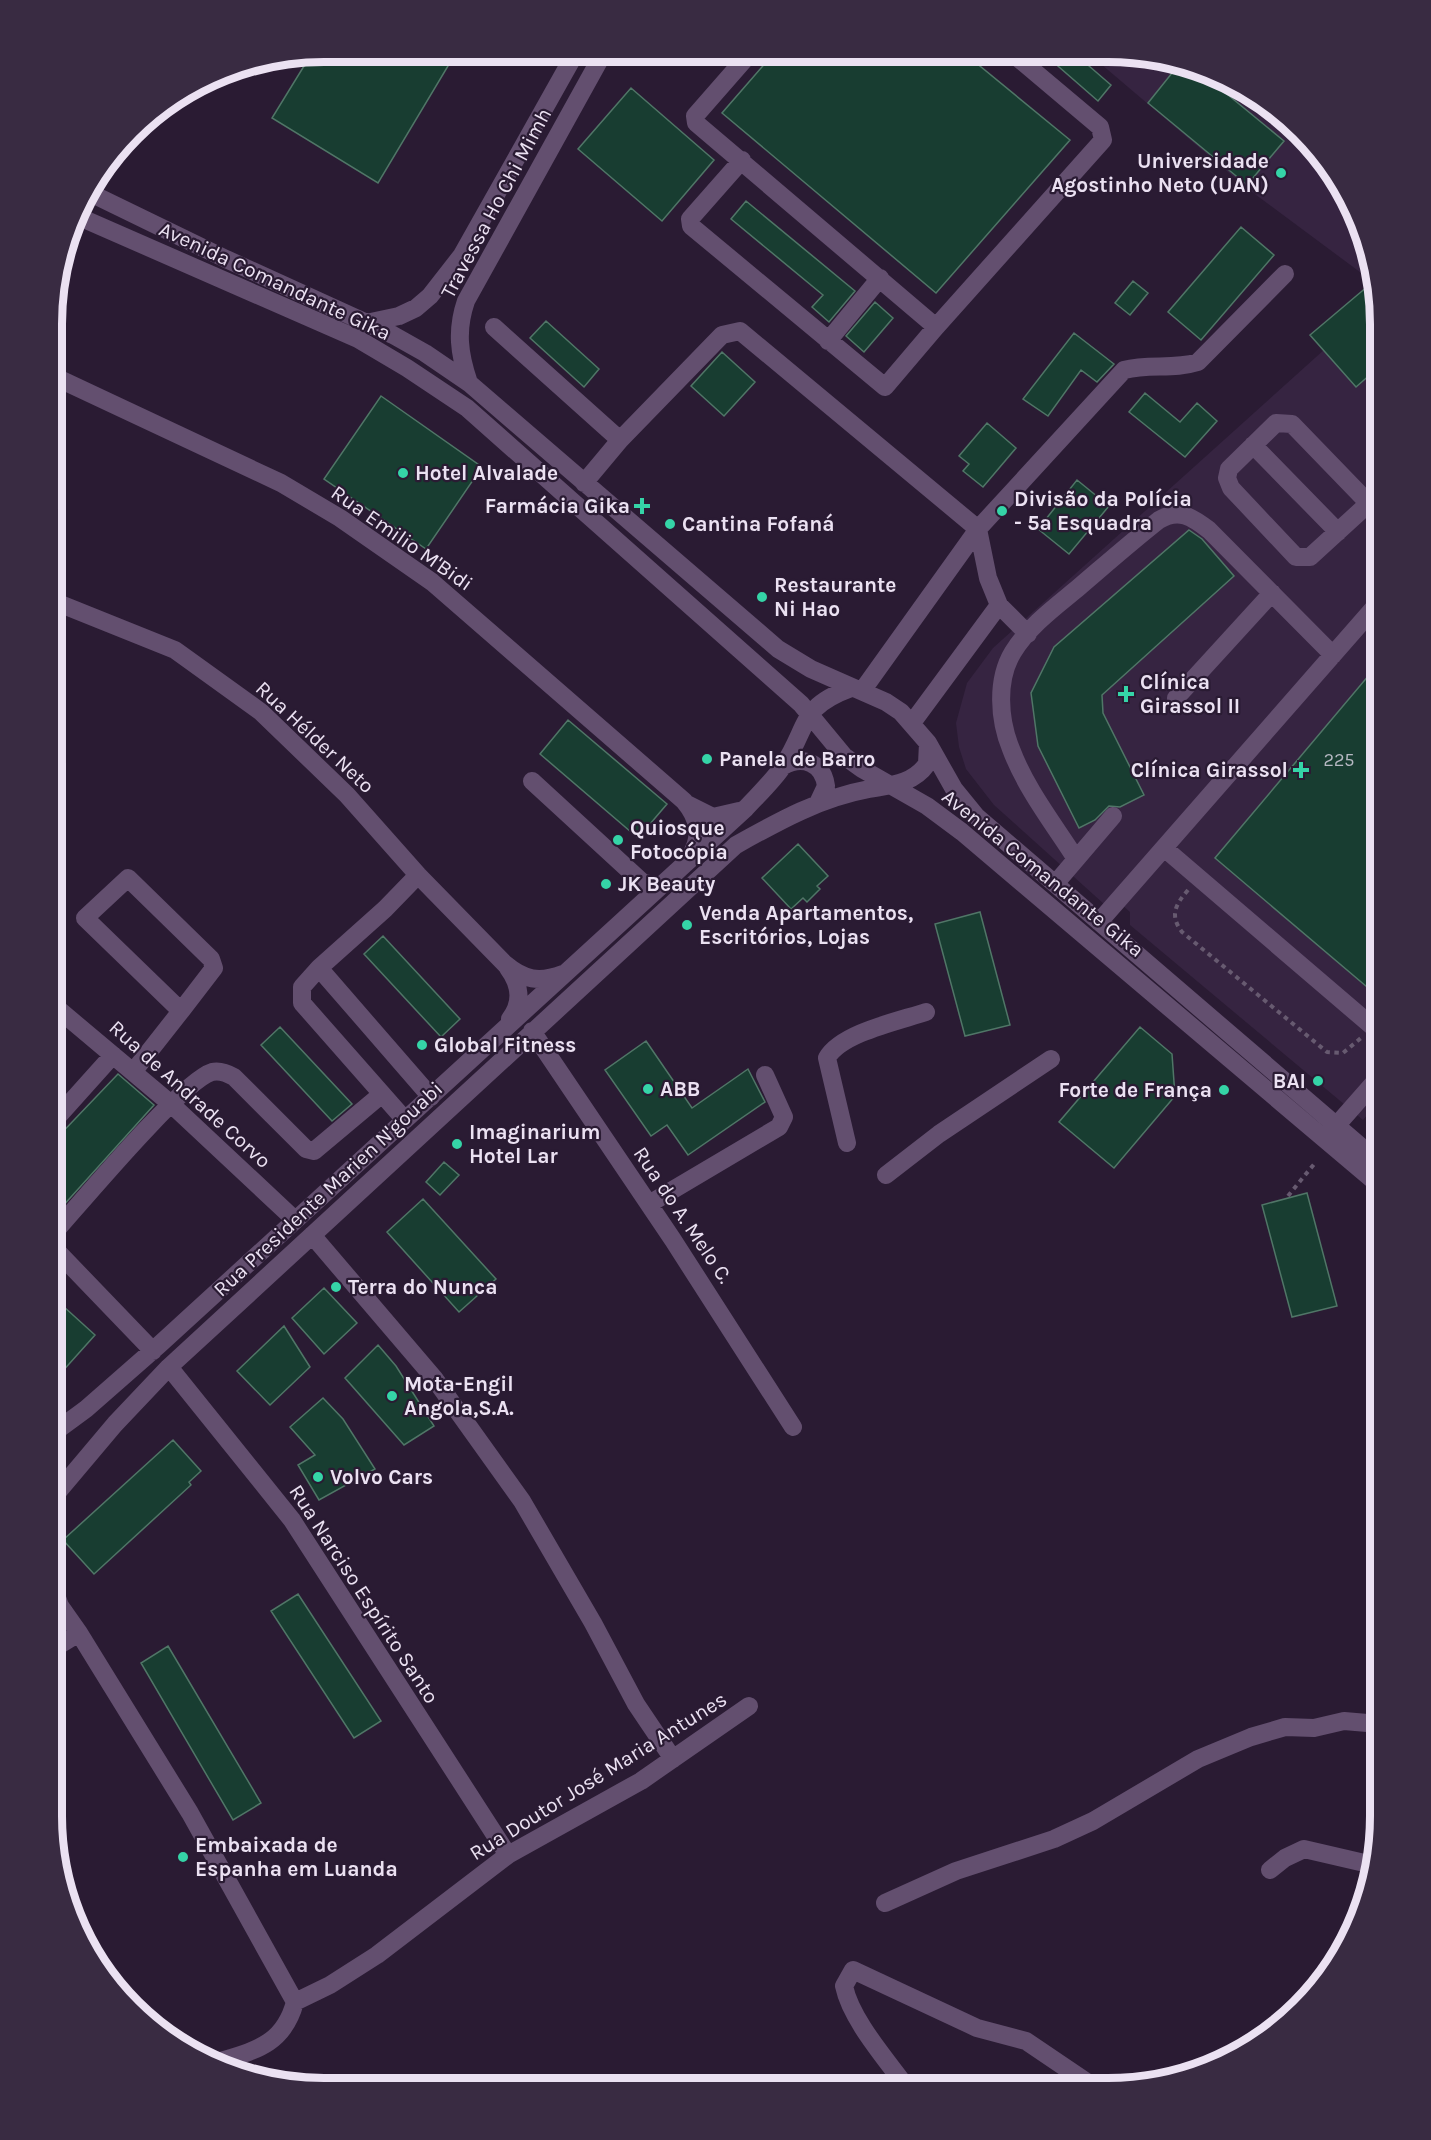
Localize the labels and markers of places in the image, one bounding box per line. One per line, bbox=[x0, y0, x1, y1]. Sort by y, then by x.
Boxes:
place label: Universidade Agostinho Neto (UAN) bbox=[1051, 149, 1269, 197]
marker: Universidade Agostinho Neto (UAN) bbox=[1274, 166, 1288, 180]
place label: Hotel Alvalade bbox=[415, 461, 558, 485]
marker: Hotel Alvalade bbox=[396, 466, 410, 480]
place label: Divisão da Polícia - 5ª Esquadra bbox=[1014, 487, 1192, 536]
place label: Farmácia Gika bbox=[485, 494, 630, 518]
marker: Farmácia Gika bbox=[635, 499, 649, 513]
marker: Divisão da Polícia - 5ª Esquadra bbox=[995, 504, 1009, 518]
place label: Cantina Fofaná bbox=[682, 512, 835, 536]
marker: Cantina Fofaná bbox=[663, 517, 677, 531]
place label: Restaurante Ni Hao bbox=[774, 573, 896, 621]
marker: Restaurante Ni Hao bbox=[755, 590, 769, 604]
place label: Clínica Girassol II bbox=[1140, 670, 1240, 718]
marker: Clínica Girassol II bbox=[1117, 685, 1135, 703]
place label: Panela de Barro bbox=[719, 747, 875, 771]
marker: Panela de Barro bbox=[700, 752, 714, 766]
place label: Clínica Girassol bbox=[1131, 758, 1288, 782]
marker: Clínica Girassol bbox=[1292, 761, 1310, 779]
place label: Quiosque Fotocópia bbox=[630, 816, 728, 864]
marker: Quiosque Fotocópia bbox=[611, 833, 625, 847]
place label: JK Beauty bbox=[618, 872, 716, 896]
marker: JK Beauty bbox=[599, 877, 613, 891]
place label: Venda Apartamentos, Escritórios, Lojas bbox=[699, 901, 913, 949]
marker: Venda Apartamentos, Escritórios, Lojas bbox=[680, 918, 694, 932]
place label: Global Fitness bbox=[434, 1033, 576, 1057]
marker: Global Fitness bbox=[415, 1038, 429, 1052]
place label: BAI bbox=[1273, 1069, 1306, 1093]
marker: BAI bbox=[1311, 1074, 1325, 1088]
place label: ABB bbox=[660, 1077, 700, 1101]
place label: Forte de França bbox=[1059, 1078, 1212, 1102]
marker: ABB bbox=[641, 1082, 655, 1096]
marker: Forte de França bbox=[1217, 1083, 1231, 1097]
place label: Imaginarium Hotel Lar bbox=[469, 1120, 600, 1168]
marker: Imaginarium Hotel Lar bbox=[450, 1137, 464, 1151]
place label: Terra do Nunca bbox=[348, 1275, 497, 1299]
marker: Terra do Nunca bbox=[329, 1280, 343, 1294]
place label: Mota-Engil Angola,S.A. bbox=[404, 1372, 514, 1420]
marker: Mota-Engil Angola,S.A. bbox=[385, 1389, 399, 1403]
place label: Volvo Cars bbox=[330, 1465, 433, 1489]
marker: Volvo Cars bbox=[311, 1470, 325, 1484]
place label: Embaixada de Espanha em Luanda bbox=[195, 1833, 398, 1881]
marker: Embaixada de Espanha em Luanda bbox=[176, 1850, 190, 1864]

